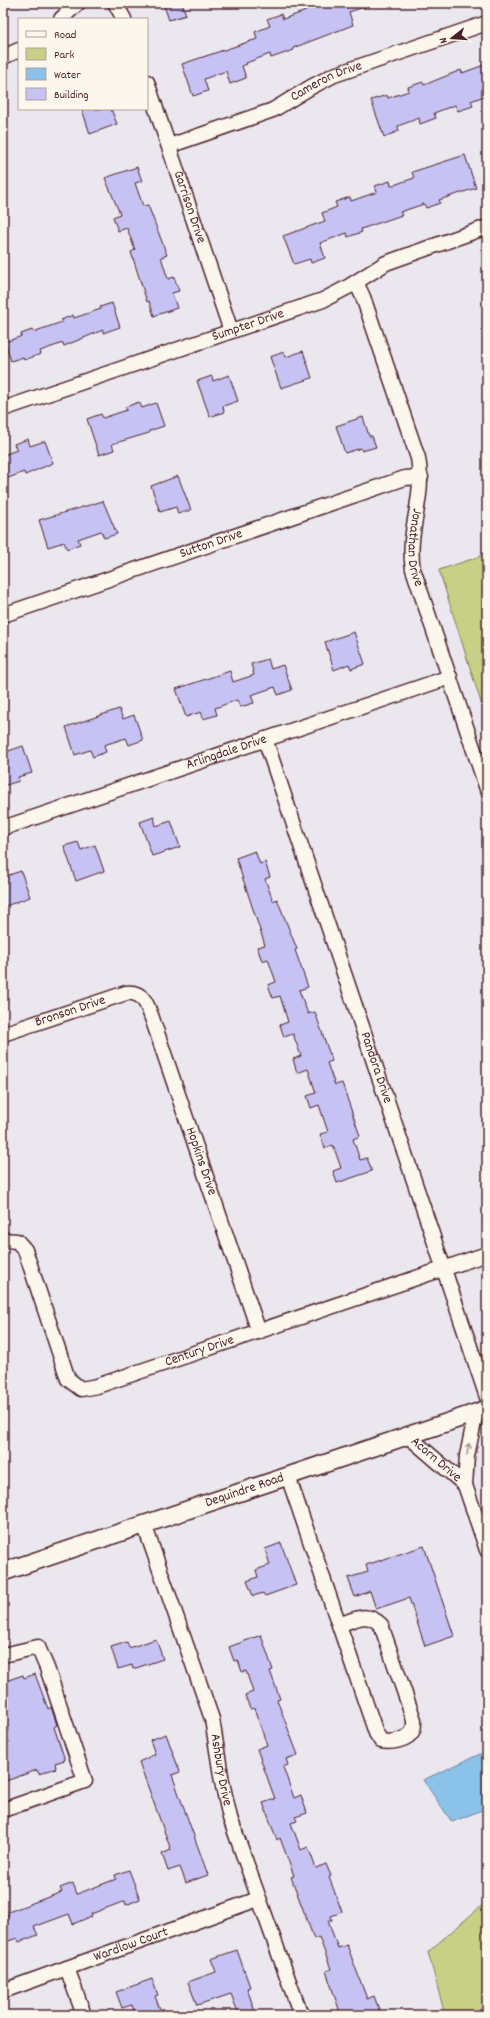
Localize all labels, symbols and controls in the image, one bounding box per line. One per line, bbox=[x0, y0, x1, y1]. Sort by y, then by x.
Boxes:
legend bbox=[18, 18, 148, 110]
north arrow bbox=[432, 18, 472, 58]
text: Road bbox=[54, 27, 76, 44]
text: N bbox=[436, 35, 453, 45]
text: Park bbox=[54, 47, 75, 64]
street label: Cameron Drive bbox=[287, 56, 365, 107]
text: Water bbox=[54, 67, 81, 84]
text: Building bbox=[54, 87, 89, 104]
street label: Garrison Drive bbox=[168, 168, 211, 246]
street label: Sumpter Drive bbox=[209, 304, 287, 347]
street label: Jonathan Drive bbox=[401, 507, 428, 589]
street label: Sutton Drive bbox=[177, 524, 245, 564]
street label: Arlingdale Drive bbox=[183, 730, 270, 775]
street label: Bronson Drive bbox=[32, 990, 108, 1033]
street label: Pandora Drive bbox=[355, 1029, 397, 1106]
street label: Hopkins Drive bbox=[180, 1125, 222, 1198]
street label: Century Drive bbox=[162, 1330, 237, 1372]
street label: Acorn Drive bbox=[406, 1432, 466, 1487]
one-way arrow bbox=[465, 1443, 473, 1456]
street label: Dequindre Road bbox=[203, 1468, 287, 1513]
street label: Ashbury Drive bbox=[204, 1732, 237, 1808]
street label: Wardlow Court bbox=[91, 1922, 171, 1967]

